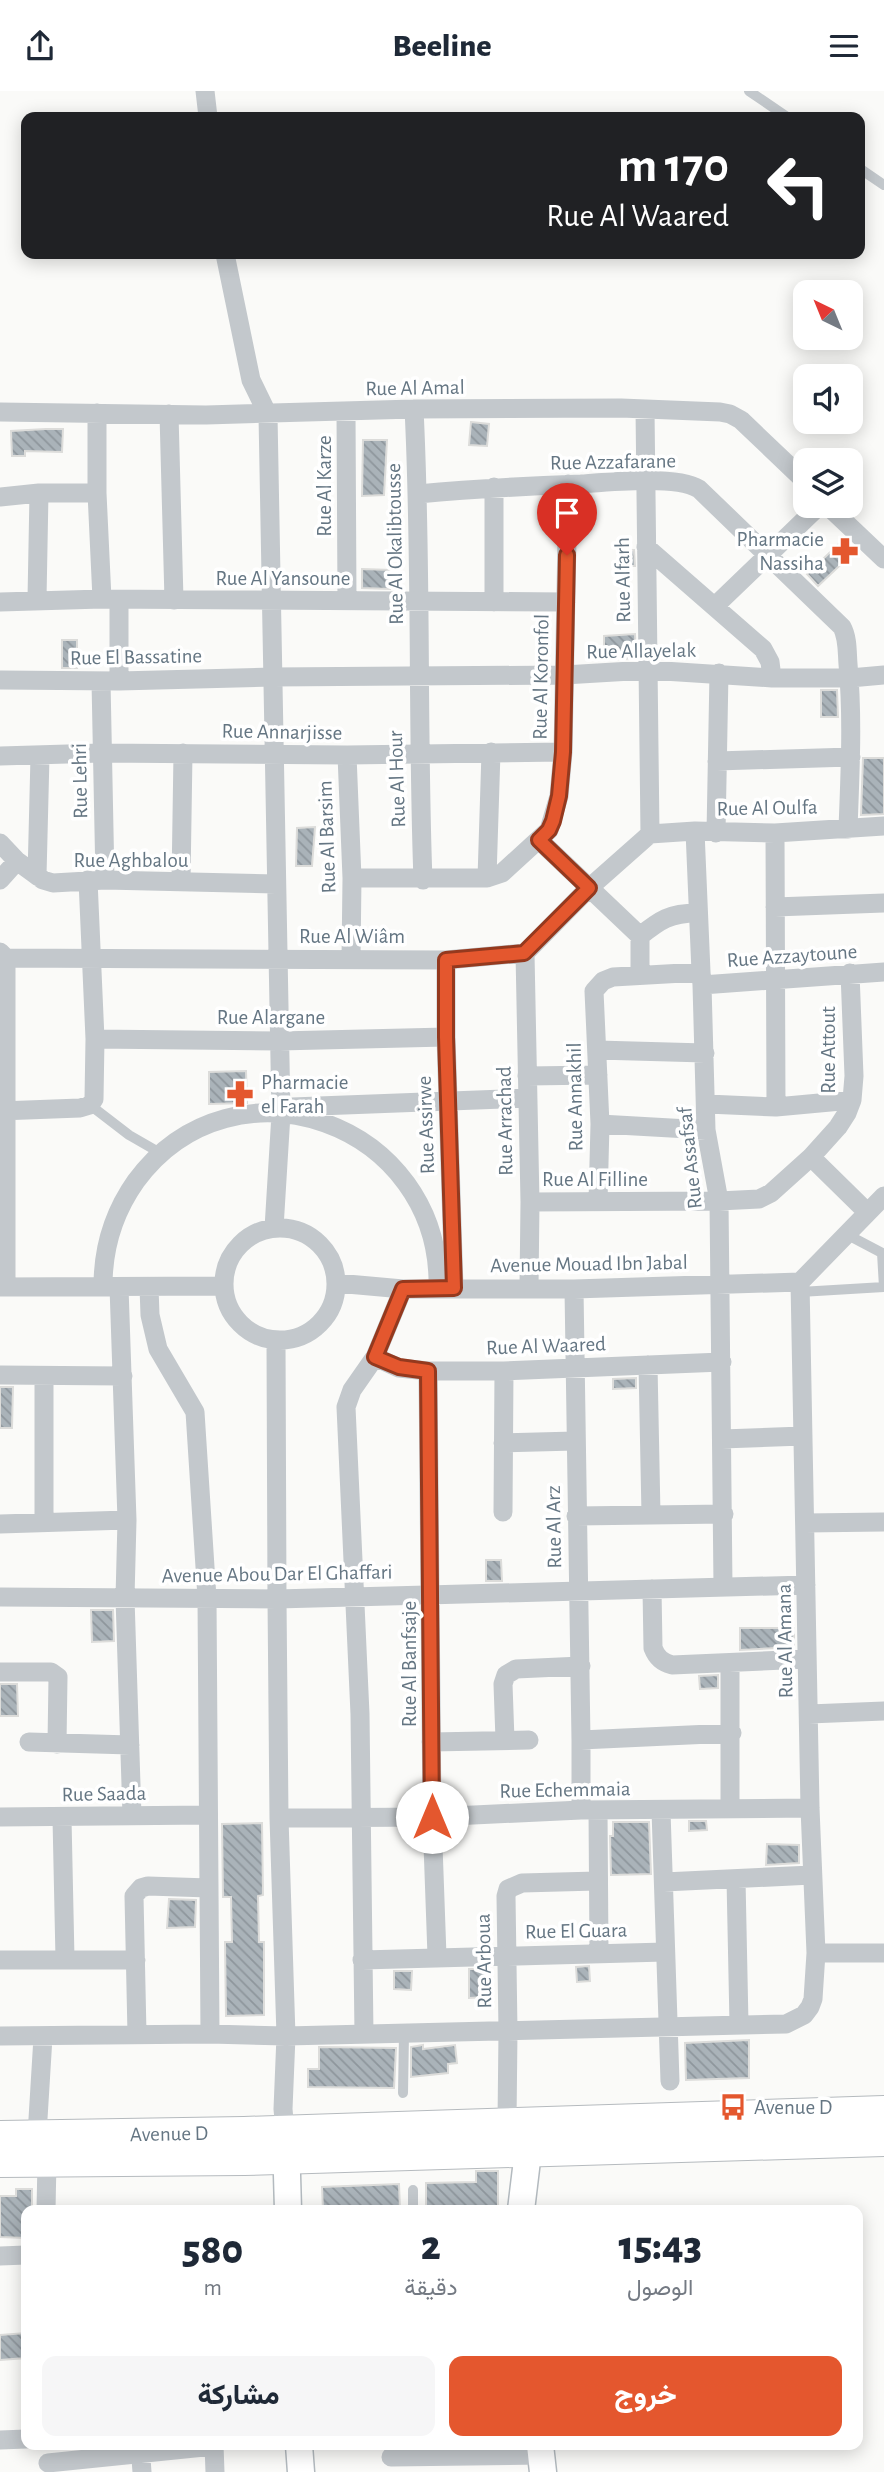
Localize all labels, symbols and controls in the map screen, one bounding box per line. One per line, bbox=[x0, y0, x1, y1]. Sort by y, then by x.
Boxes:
icon: share bbox=[21, 27, 59, 65]
icon: menu bbox=[825, 27, 863, 65]
text: Beeline bbox=[392, 30, 492, 62]
icon: left bbox=[753, 140, 844, 231]
text: 170 m bbox=[618, 142, 729, 191]
text: Rue Al Waared bbox=[546, 200, 729, 232]
north arrow bbox=[793, 280, 863, 350]
map controls bbox=[793, 280, 863, 518]
button: sound bbox=[793, 364, 863, 434]
street label: Rue Al Amal bbox=[365, 377, 465, 399]
street label: Rue Al Karze bbox=[314, 435, 335, 537]
button: layers bbox=[793, 448, 863, 518]
street label: Rue Azzafarane bbox=[550, 450, 676, 474]
street label: Rue Al Okalibtousse bbox=[383, 463, 407, 625]
pin bbox=[537, 483, 597, 555]
icon: arrive bbox=[548, 494, 586, 532]
place label: Pharmacie Nassiha bbox=[737, 529, 824, 574]
pharmacy icon: Pharmacie Nassiha bbox=[830, 536, 860, 566]
street label: Rue Alfarh bbox=[612, 537, 634, 623]
street label: Rue Al Yansoune bbox=[215, 568, 351, 589]
street label: Rue Al Koronfol bbox=[529, 614, 553, 740]
street label: Rue Allayelak bbox=[586, 640, 697, 662]
street label: Rue El Bassatine bbox=[70, 645, 202, 669]
street label: Rue Annarjisse bbox=[222, 720, 342, 744]
street label: Rue Al Hour bbox=[385, 730, 409, 828]
street label: Rue Lehri bbox=[69, 743, 91, 819]
street label: Rue Al Barsim bbox=[315, 780, 339, 894]
street label: Rue Al Oulfa bbox=[716, 797, 818, 819]
street label: Rue Aghbalou bbox=[73, 850, 189, 871]
street label: Rue Al Wiâm bbox=[299, 926, 405, 947]
street label: Rue Azzaytoune bbox=[726, 941, 858, 971]
street label: Rue Attout bbox=[818, 1006, 839, 1094]
street label: Rue Alargane bbox=[217, 1007, 325, 1028]
street label: Rue Annakhil bbox=[564, 1042, 586, 1152]
street label: Rue Arrachad bbox=[494, 1066, 516, 1176]
place label: Pharmacie el Farah bbox=[261, 1072, 348, 1117]
street label: Rue Assirwe bbox=[414, 1075, 438, 1175]
pharmacy icon: Pharmacie el Farah bbox=[225, 1079, 255, 1109]
street label: Rue Assafsaf bbox=[674, 1104, 706, 1210]
street label: Rue Al Filline bbox=[542, 1169, 648, 1190]
street label: Avenue Mouad Ibn Jabal bbox=[490, 1252, 688, 1276]
street label: Rue Al Waared bbox=[486, 1333, 606, 1359]
street label: Rue Al Arz bbox=[543, 1485, 565, 1569]
street label: Avenue Abou Dar El Ghaffari bbox=[161, 1561, 393, 1587]
street label: Rue Al Amana bbox=[773, 1583, 796, 1698]
street label: Rue Al Banfsaje bbox=[399, 1601, 420, 1727]
street label: Rue Echemmaia bbox=[499, 1778, 631, 1802]
position arrow bbox=[395, 1780, 469, 1854]
street label: Rue Saada bbox=[62, 1783, 147, 1805]
street label: Rue Arboua bbox=[473, 1913, 495, 2009]
street label: Rue El Guara bbox=[525, 1920, 628, 1942]
bus stop icon: Avenue D bbox=[718, 2092, 748, 2122]
place label: Avenue D bbox=[754, 2097, 832, 2118]
street label: Avenue D bbox=[130, 2123, 208, 2145]
text: 2 bbox=[421, 2225, 441, 2267]
text: 15:43 bbox=[619, 2225, 702, 2267]
text: 580 bbox=[182, 2229, 243, 2271]
text: m bbox=[203, 2277, 222, 2300]
text: دقيقة bbox=[404, 2277, 458, 2300]
text: الوصول bbox=[627, 2277, 693, 2300]
button: مشاركة bbox=[42, 2356, 435, 2436]
button: خروج bbox=[449, 2356, 842, 2436]

